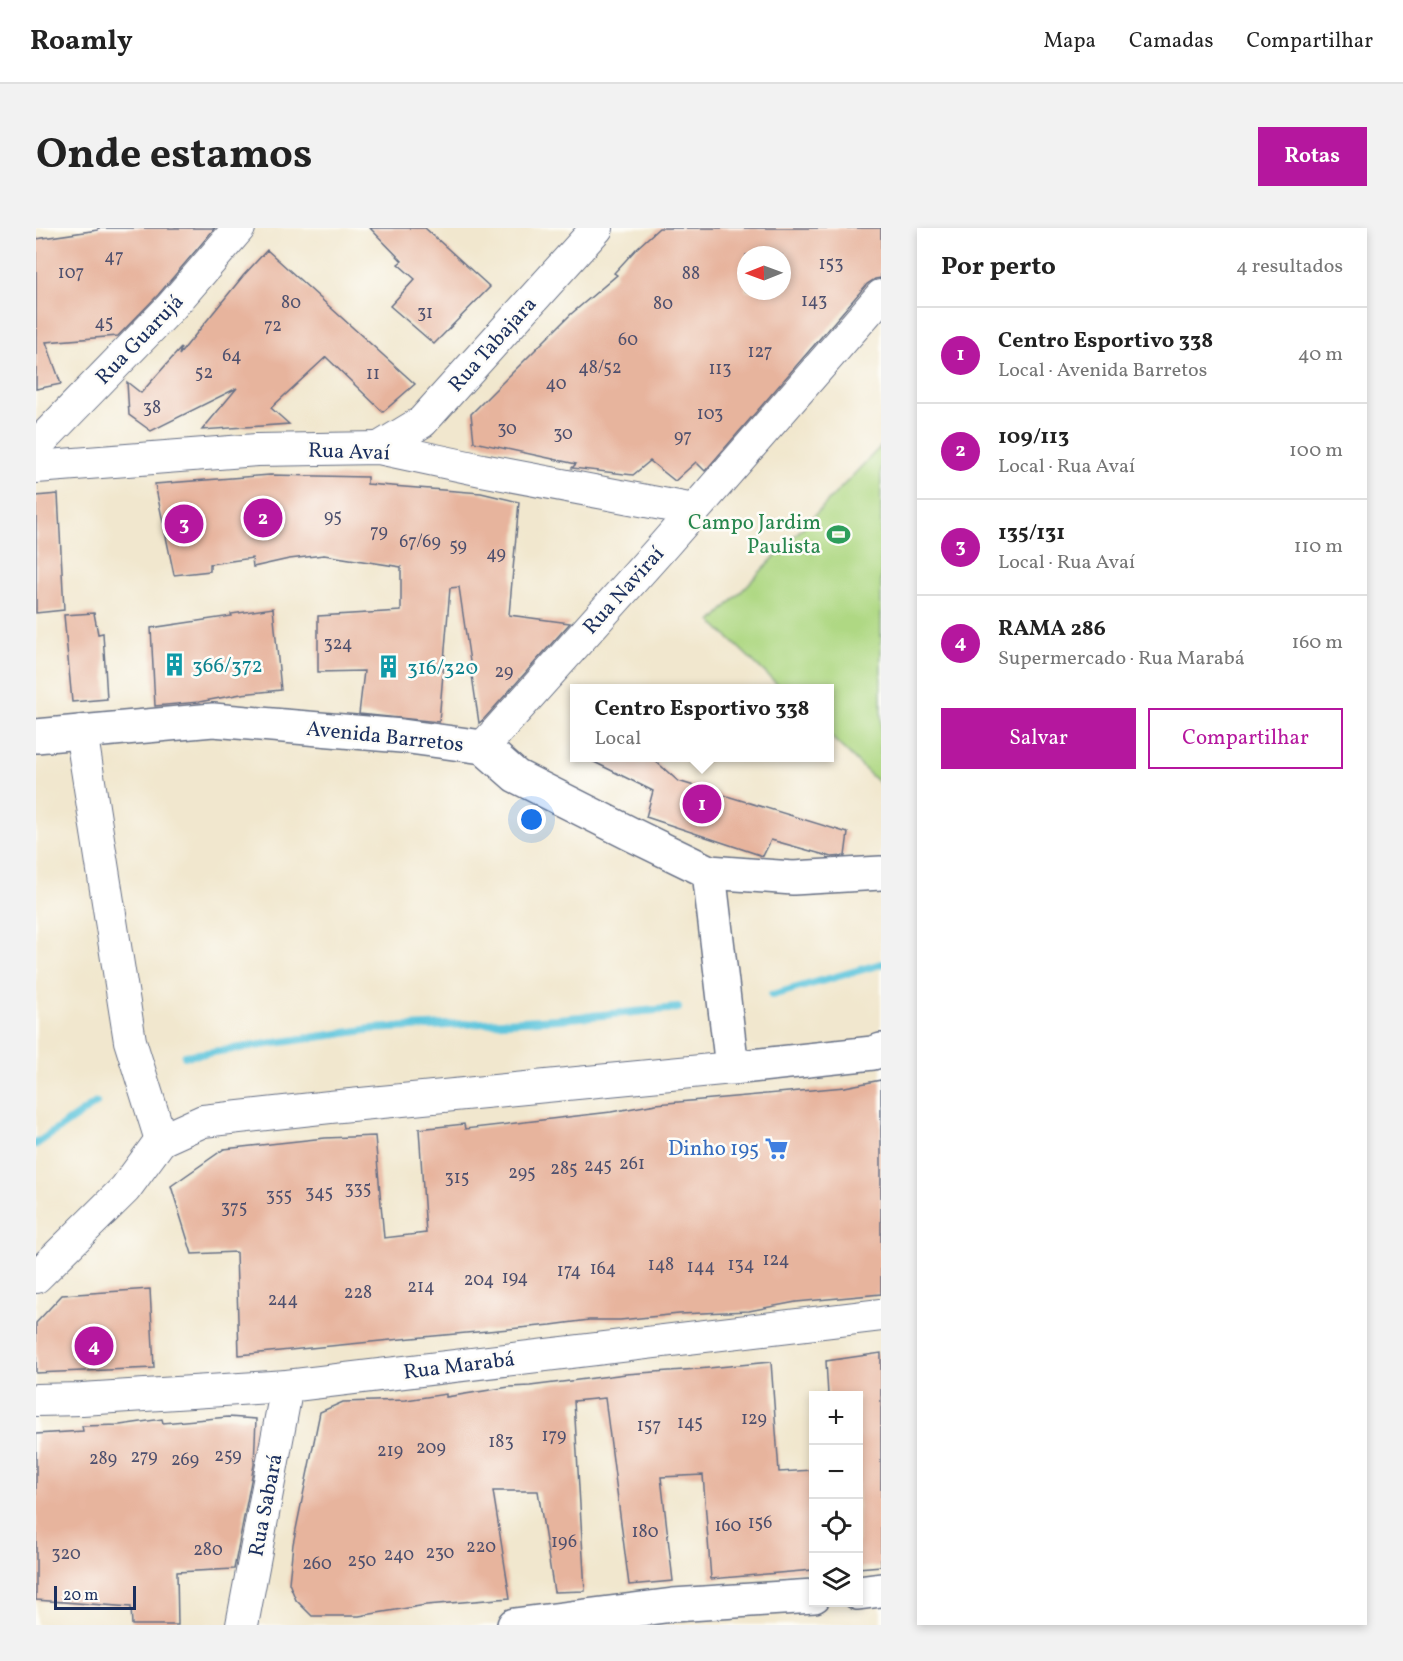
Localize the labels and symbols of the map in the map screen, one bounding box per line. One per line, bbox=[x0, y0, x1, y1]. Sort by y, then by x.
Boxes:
house number: 47 bbox=[104, 245, 124, 270]
north arrow bbox=[737, 246, 791, 300]
house number: 153 bbox=[819, 252, 843, 277]
house number: 107 bbox=[58, 261, 84, 286]
house number: 88 bbox=[682, 262, 700, 287]
street label: Rua Guarujá bbox=[90, 288, 191, 392]
house number: 143 bbox=[801, 289, 827, 314]
house number: 80 bbox=[281, 291, 301, 316]
street label: Rua Tabajara bbox=[442, 291, 544, 399]
house number: 80 bbox=[653, 292, 673, 317]
house number: 31 bbox=[417, 301, 433, 326]
house number: 45 bbox=[95, 311, 113, 336]
house number: 72 bbox=[264, 314, 282, 339]
house number: 60 bbox=[618, 328, 638, 353]
house number: 127 bbox=[748, 340, 772, 365]
house number: 64 bbox=[222, 344, 242, 369]
house number: 48/52 bbox=[578, 356, 622, 381]
house number: 113 bbox=[708, 357, 732, 382]
house number: 52 bbox=[195, 361, 213, 386]
house number: 11 bbox=[366, 362, 380, 387]
house number: 40 bbox=[545, 372, 567, 397]
house number: 38 bbox=[143, 396, 161, 421]
house number: 103 bbox=[697, 402, 723, 427]
house number: 30 bbox=[497, 417, 517, 442]
house number: 30 bbox=[553, 422, 573, 447]
house number: 97 bbox=[674, 425, 692, 450]
street label: Rua Avaí bbox=[307, 437, 391, 468]
pin: 2 bbox=[244, 496, 282, 540]
pin: 3 bbox=[164, 502, 204, 546]
house number: 95 bbox=[324, 505, 342, 530]
place label: Campo Jardim Paulista bbox=[688, 509, 821, 562]
house number: 79 bbox=[370, 520, 388, 545]
sports icon: Campo Jardim Paulista bbox=[826, 521, 852, 547]
house number: 67/69 bbox=[399, 530, 441, 555]
house number: 59 bbox=[449, 534, 467, 559]
street label: Rua Naviraí bbox=[577, 540, 672, 641]
house number: 49 bbox=[486, 542, 506, 567]
house number: 324 bbox=[323, 632, 353, 657]
building icon: 366/372 bbox=[161, 652, 187, 678]
place label: 366/372 bbox=[192, 652, 263, 681]
building icon: 316/320 bbox=[376, 654, 402, 680]
place label: 316/320 bbox=[407, 654, 478, 683]
house number: 29 bbox=[495, 660, 513, 685]
street label: Avenida Barretos bbox=[305, 715, 465, 760]
pin: 1 bbox=[682, 782, 722, 826]
your location bbox=[517, 805, 546, 834]
place label: Dinho 195 bbox=[668, 1135, 759, 1164]
supermarket icon: Dinho 195 bbox=[764, 1135, 790, 1161]
house number: 261 bbox=[619, 1152, 645, 1177]
house number: 245 bbox=[584, 1154, 612, 1179]
house number: 285 bbox=[550, 1157, 578, 1182]
house number: 295 bbox=[508, 1161, 536, 1186]
house number: 315 bbox=[445, 1166, 469, 1191]
house number: 335 bbox=[345, 1177, 372, 1202]
house number: 345 bbox=[305, 1181, 333, 1206]
house number: 355 bbox=[266, 1184, 292, 1209]
house number: 375 bbox=[221, 1196, 247, 1221]
house number: 124 bbox=[763, 1248, 789, 1273]
house number: 148 bbox=[648, 1253, 674, 1278]
house number: 134 bbox=[728, 1253, 754, 1278]
house number: 144 bbox=[687, 1255, 715, 1280]
house number: 164 bbox=[590, 1257, 616, 1282]
house number: 174 bbox=[557, 1259, 581, 1284]
house number: 194 bbox=[502, 1266, 528, 1291]
house number: 204 bbox=[464, 1268, 494, 1293]
house number: 214 bbox=[407, 1275, 435, 1300]
house number: 228 bbox=[344, 1281, 372, 1306]
house number: 244 bbox=[268, 1288, 298, 1313]
pin: 4 bbox=[74, 1324, 114, 1368]
street label: Rua Marabá bbox=[402, 1345, 517, 1388]
house number: 129 bbox=[741, 1407, 767, 1432]
house number: 145 bbox=[677, 1411, 703, 1436]
house number: 157 bbox=[637, 1414, 661, 1439]
house number: 179 bbox=[542, 1424, 566, 1449]
house number: 183 bbox=[488, 1430, 514, 1455]
house number: 209 bbox=[416, 1436, 446, 1461]
house number: 219 bbox=[377, 1439, 403, 1464]
house number: 259 bbox=[214, 1444, 242, 1469]
house number: 279 bbox=[130, 1445, 158, 1470]
house number: 289 bbox=[89, 1447, 117, 1472]
house number: 269 bbox=[171, 1448, 199, 1473]
street label: Rua Sabará bbox=[242, 1451, 291, 1559]
house number: 156 bbox=[748, 1511, 772, 1536]
house number: 160 bbox=[715, 1514, 742, 1539]
house number: 180 bbox=[632, 1520, 659, 1545]
house number: 196 bbox=[551, 1530, 577, 1555]
house number: 220 bbox=[466, 1535, 496, 1560]
house number: 280 bbox=[193, 1538, 223, 1563]
house number: 230 bbox=[426, 1541, 455, 1566]
house number: 320 bbox=[51, 1542, 81, 1567]
house number: 240 bbox=[384, 1543, 414, 1568]
house number: 250 bbox=[348, 1549, 377, 1574]
house number: 260 bbox=[302, 1552, 332, 1577]
scale bar bbox=[54, 1583, 136, 1610]

